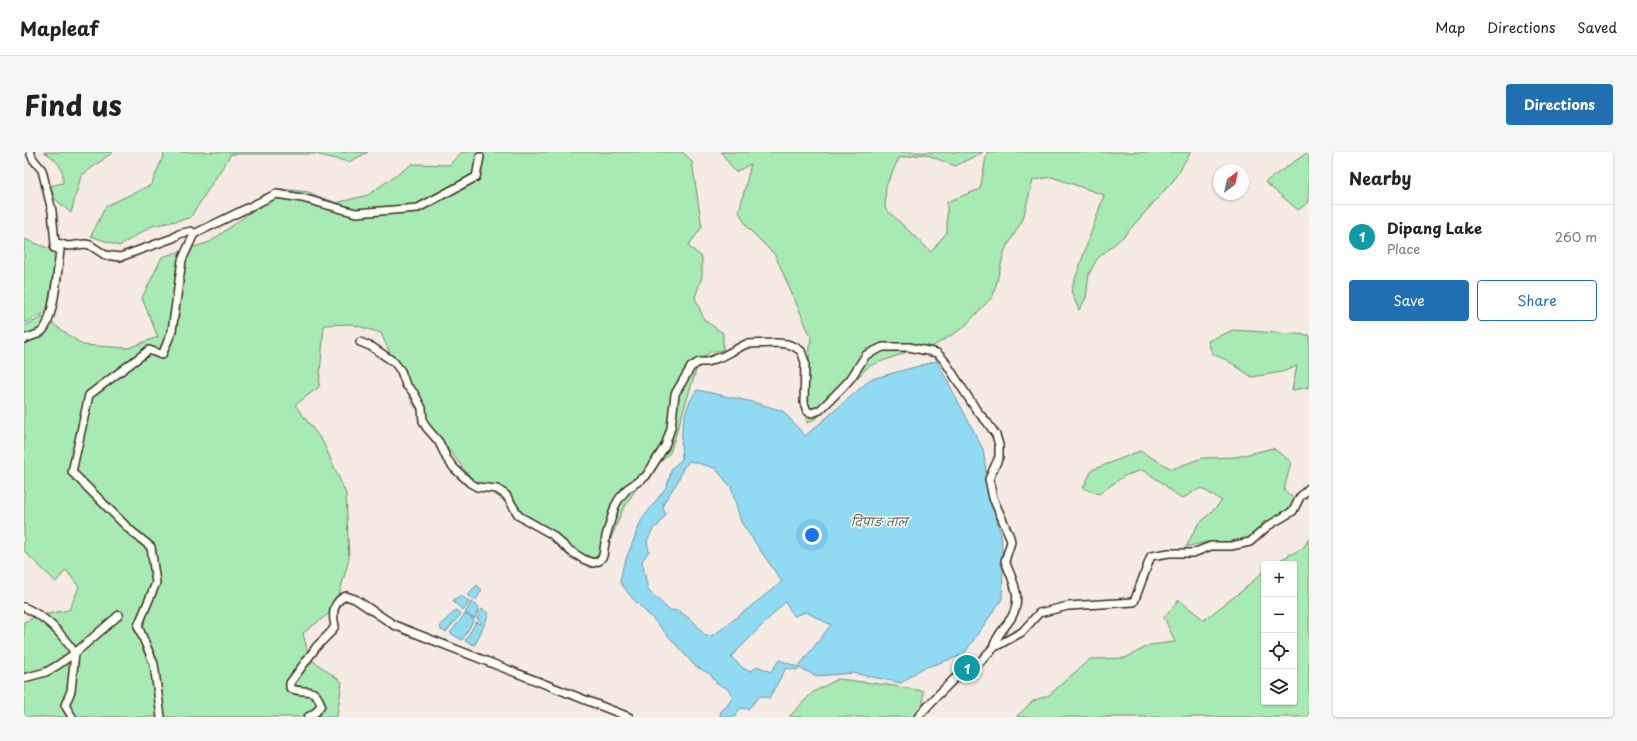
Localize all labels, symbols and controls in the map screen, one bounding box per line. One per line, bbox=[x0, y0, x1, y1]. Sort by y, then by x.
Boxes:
text: Mapleaf bbox=[20, 14, 98, 42]
text: Map bbox=[1435, 17, 1465, 38]
text: Directions bbox=[1487, 17, 1555, 38]
text: Saved bbox=[1577, 17, 1617, 38]
text: Find us bbox=[24, 83, 122, 126]
button: Directions bbox=[1506, 84, 1613, 125]
north arrow bbox=[1213, 164, 1249, 200]
text: Nearby bbox=[1349, 165, 1411, 191]
text: Dipang Lake bbox=[1387, 216, 1482, 239]
text: 1 bbox=[1359, 227, 1365, 246]
text: 260 m bbox=[1555, 227, 1597, 246]
text: Place bbox=[1387, 239, 1420, 258]
button: Save bbox=[1349, 280, 1469, 321]
button: Share bbox=[1477, 280, 1597, 321]
water label: दिपाङ ताल bbox=[851, 513, 911, 530]
your location bbox=[802, 525, 822, 545]
map controls bbox=[1261, 561, 1297, 705]
button: + bbox=[1261, 561, 1297, 597]
button: − bbox=[1261, 597, 1297, 633]
button: locate bbox=[1261, 633, 1297, 669]
pin: 1 bbox=[954, 653, 980, 683]
button: layers bbox=[1261, 669, 1297, 705]

